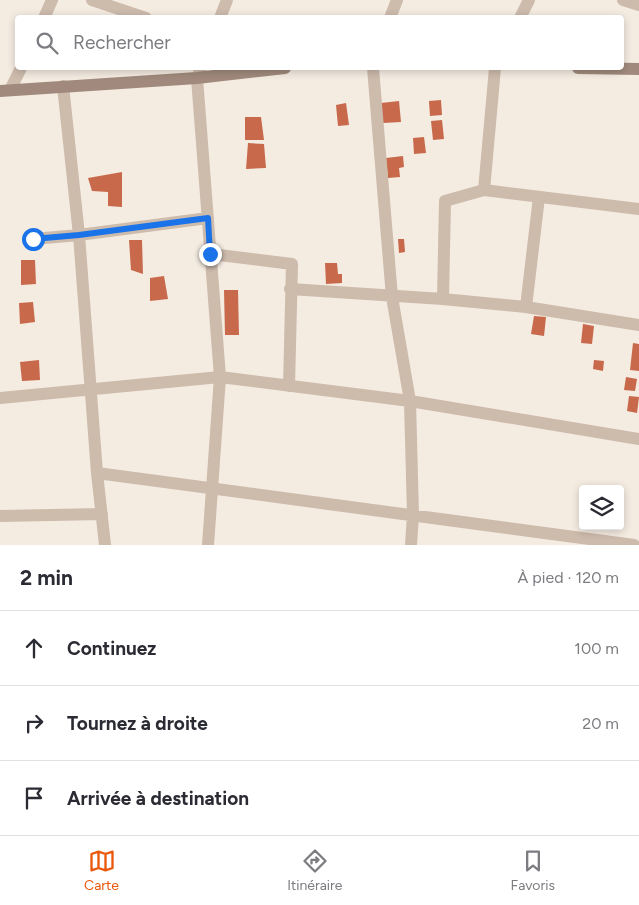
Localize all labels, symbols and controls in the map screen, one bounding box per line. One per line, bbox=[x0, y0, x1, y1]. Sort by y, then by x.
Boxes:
search box bbox=[15, 15, 624, 70]
icon: search bbox=[33, 29, 61, 57]
text: Rechercher bbox=[73, 31, 171, 54]
route start bbox=[22, 228, 45, 251]
route end bbox=[199, 243, 222, 266]
map controls bbox=[579, 485, 624, 530]
button: layers bbox=[579, 485, 624, 530]
text: 2 min bbox=[20, 565, 73, 590]
text: À pied · 120 m bbox=[518, 568, 619, 587]
icon: ahead bbox=[20, 634, 48, 662]
text: Continuez bbox=[67, 637, 156, 660]
text: 100 m bbox=[574, 639, 619, 658]
icon: right bbox=[20, 709, 48, 737]
text: Tournez à droite bbox=[67, 712, 208, 735]
text: 20 m bbox=[582, 714, 619, 733]
icon: arrive bbox=[20, 784, 48, 812]
text: Arrivée à destination bbox=[67, 787, 249, 810]
tab: Carte bbox=[84, 847, 119, 894]
tab: Itinéraire bbox=[287, 847, 342, 894]
tab: Favoris bbox=[511, 847, 555, 894]

